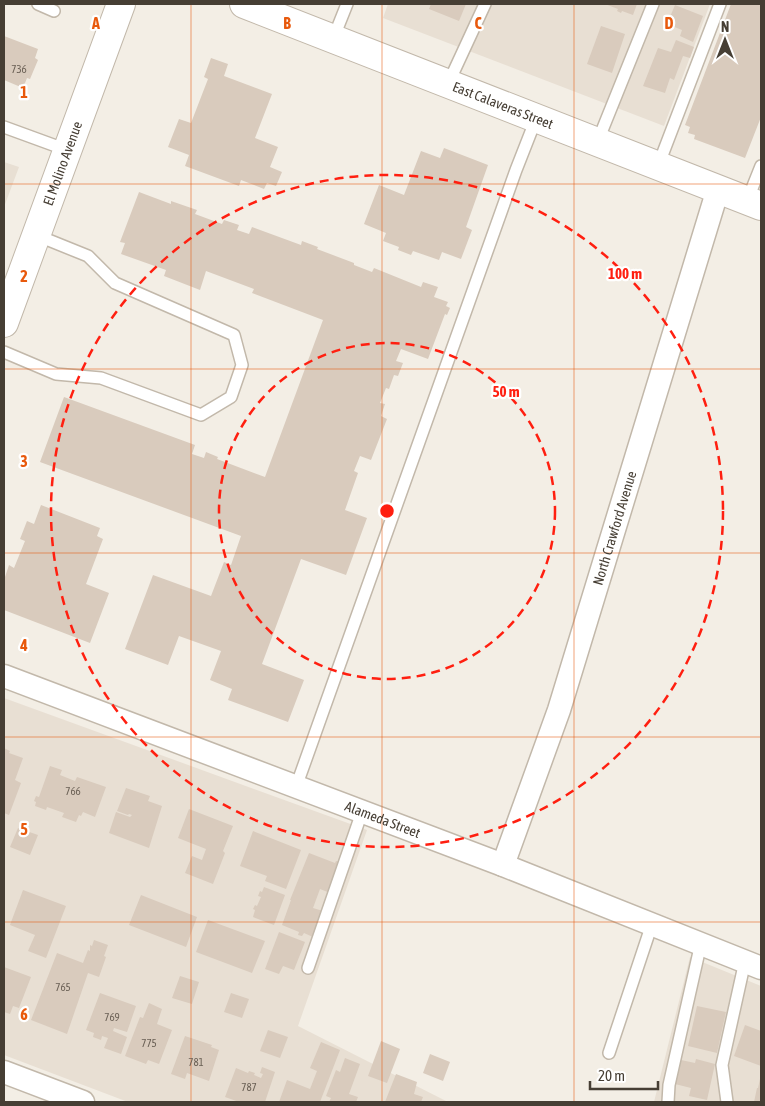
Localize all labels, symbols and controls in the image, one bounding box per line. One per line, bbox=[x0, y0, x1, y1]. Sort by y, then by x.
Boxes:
text: A bbox=[91, 14, 100, 32]
text: B bbox=[283, 14, 291, 32]
text: C bbox=[474, 14, 482, 32]
text: D bbox=[665, 14, 674, 32]
north arrow bbox=[700, 15, 750, 65]
text: N bbox=[721, 19, 729, 35]
house number: 736 bbox=[11, 63, 27, 75]
street label: East Calaveras Street bbox=[450, 78, 555, 132]
text: 1 bbox=[20, 83, 28, 101]
street label: El Molino Avenue bbox=[40, 119, 85, 208]
text: 100 m bbox=[608, 265, 642, 282]
text: 2 bbox=[20, 267, 28, 285]
text: 50 m bbox=[493, 383, 520, 400]
text: 3 bbox=[20, 452, 28, 470]
street label: North Crawford Avenue bbox=[590, 469, 639, 587]
centre of rings bbox=[378, 502, 396, 520]
text: 4 bbox=[19, 636, 28, 654]
house number: 766 bbox=[65, 785, 81, 797]
street label: Alameda Street bbox=[343, 798, 423, 841]
text: 5 bbox=[20, 820, 28, 838]
house number: 765 bbox=[55, 981, 71, 993]
text: 6 bbox=[20, 1005, 28, 1023]
house number: 769 bbox=[104, 1011, 120, 1023]
house number: 775 bbox=[141, 1037, 157, 1049]
house number: 781 bbox=[188, 1056, 204, 1068]
scale bar bbox=[590, 1058, 658, 1090]
text: 20 m bbox=[598, 1067, 625, 1084]
house number: 787 bbox=[241, 1081, 257, 1093]

